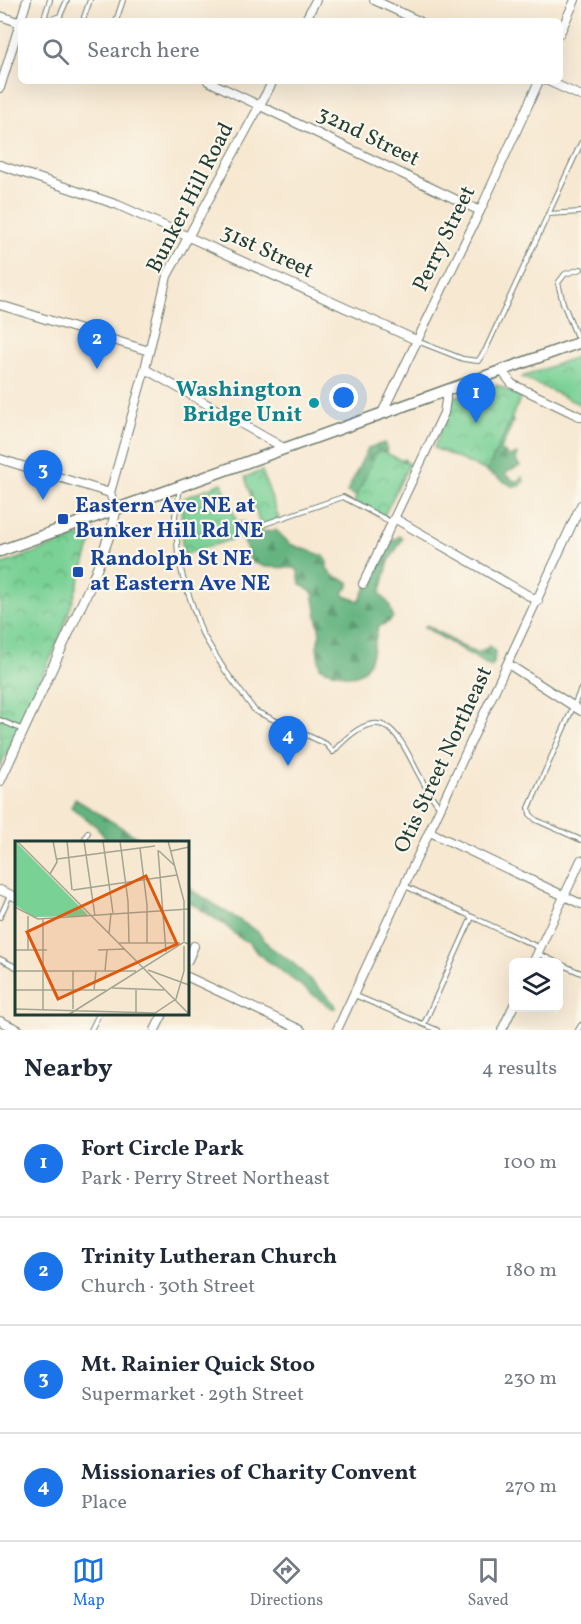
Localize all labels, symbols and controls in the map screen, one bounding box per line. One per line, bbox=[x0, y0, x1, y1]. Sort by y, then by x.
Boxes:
search box bbox=[18, 18, 563, 84]
icon: search bbox=[39, 35, 72, 68]
text: Search here bbox=[87, 36, 200, 67]
street label: 32nd Street bbox=[311, 99, 425, 175]
street label: Bunker Hill Road bbox=[140, 117, 242, 279]
street label: Perry Street bbox=[406, 180, 484, 297]
street label: 31st Street bbox=[216, 217, 319, 287]
pin: 2 bbox=[78, 320, 116, 369]
pin: 1 bbox=[456, 374, 496, 423]
place label: Washington Bridge Unit bbox=[176, 375, 302, 431]
your location bbox=[329, 383, 358, 412]
marker: Washington Bridge Unit bbox=[307, 396, 321, 410]
pin: 3 bbox=[24, 450, 63, 500]
place label: Eastern Ave NE at Bunker Hill Rd NE bbox=[75, 491, 264, 547]
marker: Eastern Ave NE at Bunker Hill Rd NE bbox=[56, 512, 70, 526]
place label: Randolph St NE at Eastern Ave NE bbox=[90, 544, 271, 600]
marker: Randolph St NE at Eastern Ave NE bbox=[71, 565, 85, 579]
street label: Otis Street Northeast bbox=[387, 661, 501, 859]
pin: 4 bbox=[268, 716, 308, 766]
inset map bbox=[15, 841, 189, 1015]
map controls bbox=[509, 958, 563, 1012]
button: layers bbox=[509, 958, 563, 1012]
text: Nearby bbox=[24, 1051, 113, 1087]
text: 4 results bbox=[482, 1055, 557, 1083]
text: Fort Circle Park bbox=[81, 1134, 244, 1165]
text: 1 bbox=[39, 1149, 48, 1177]
text: 100 m bbox=[503, 1149, 557, 1177]
text: Park · Perry Street Northeast bbox=[81, 1165, 330, 1193]
text: Trinity Lutheran Church bbox=[81, 1242, 337, 1273]
text: 2 bbox=[38, 1257, 49, 1285]
text: 180 m bbox=[505, 1257, 557, 1285]
text: Church · 30th Street bbox=[81, 1273, 255, 1301]
text: Mt. Rainier Quick Stoo bbox=[81, 1350, 315, 1381]
text: 3 bbox=[38, 1365, 49, 1393]
text: 230 m bbox=[503, 1365, 557, 1393]
text: Supermarket · 29th Street bbox=[81, 1381, 304, 1409]
text: Missionaries of Charity Convent bbox=[81, 1458, 417, 1489]
text: 4 bbox=[37, 1473, 50, 1501]
text: 270 m bbox=[504, 1473, 557, 1501]
text: Place bbox=[81, 1489, 127, 1517]
tab: Map bbox=[72, 1554, 105, 1612]
tab: Directions bbox=[250, 1554, 323, 1612]
tab: Saved bbox=[468, 1554, 509, 1612]

